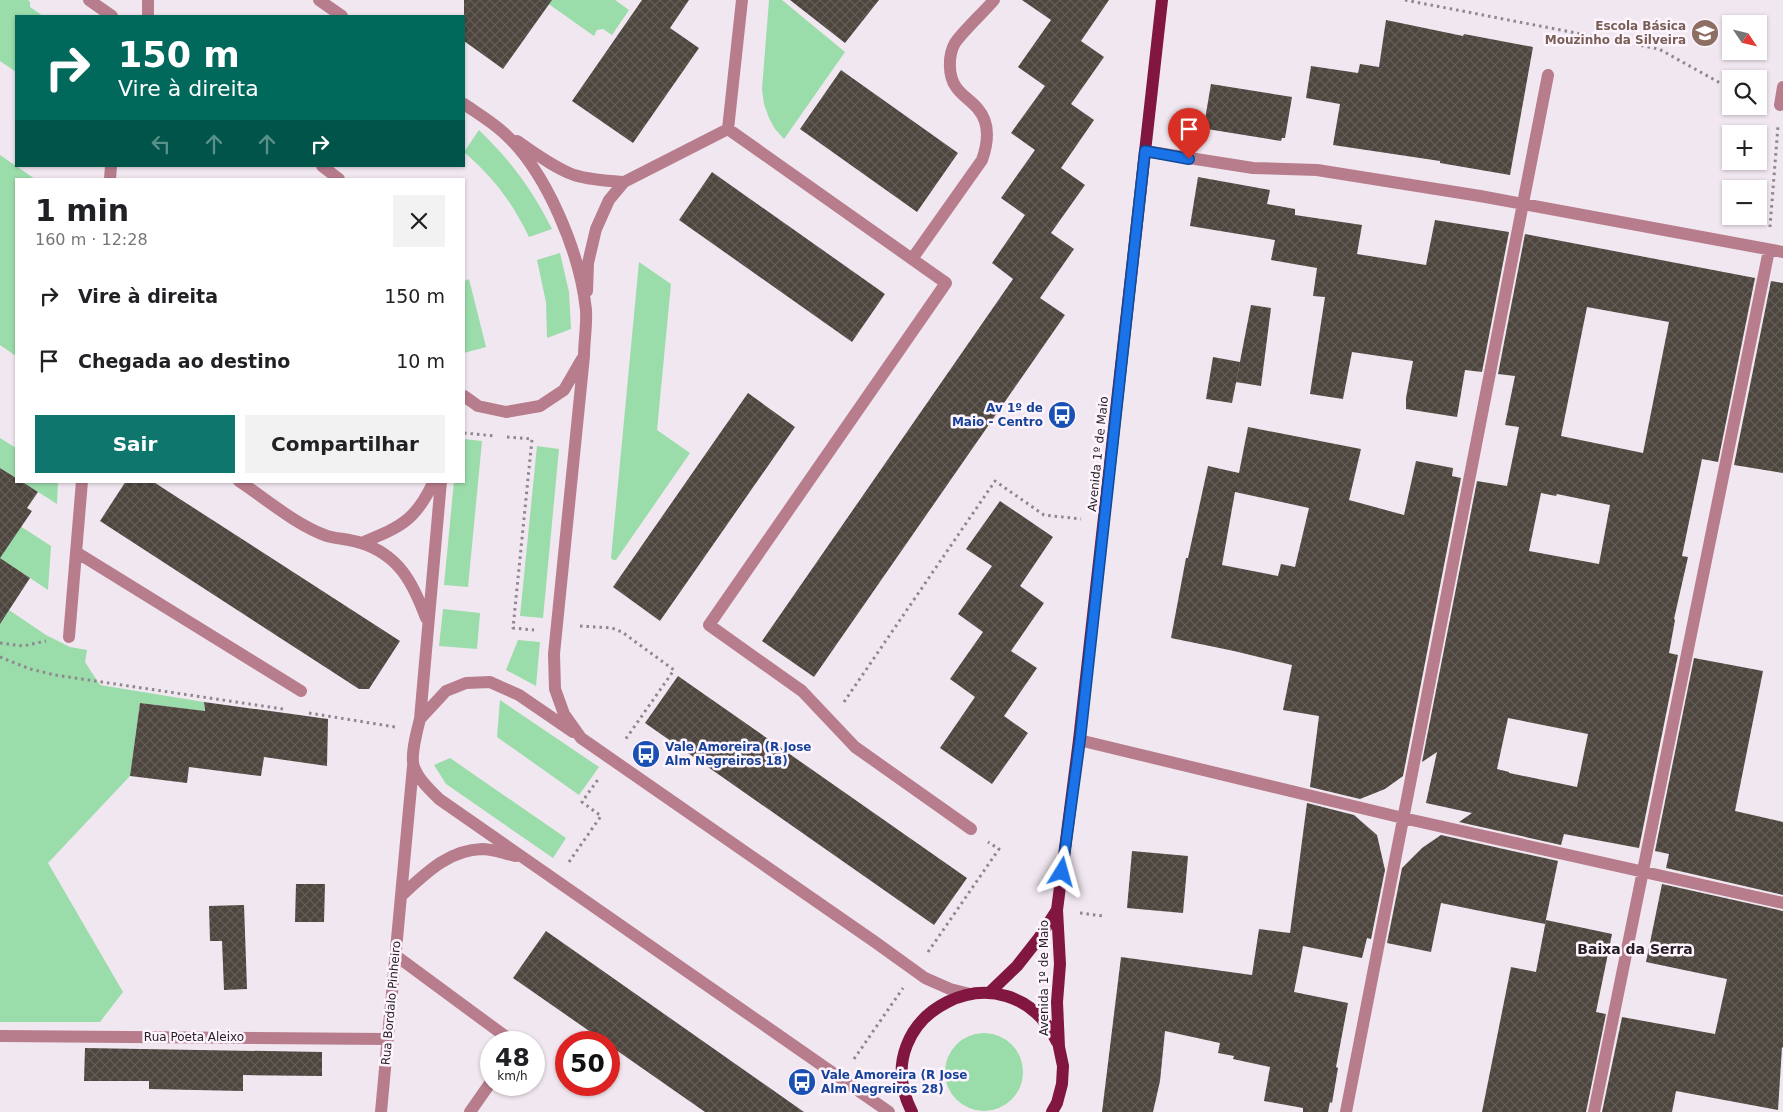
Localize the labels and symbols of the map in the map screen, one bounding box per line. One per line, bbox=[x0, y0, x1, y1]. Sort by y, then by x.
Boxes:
north arrow bbox=[1722, 15, 1768, 60]
school or university icon: Escola Básica Mouzinho da Silveira bbox=[1690, 18, 1720, 48]
place label: Escola Básica Mouzinho da Silveira bbox=[1545, 19, 1686, 47]
pin bbox=[1168, 108, 1210, 159]
street label: Avenida 1º de Maio bbox=[1085, 396, 1111, 512]
bus stop icon: Av 1º de Maio - Centro bbox=[1047, 400, 1077, 430]
place label: Av 1º de Maio - Centro bbox=[952, 401, 1043, 429]
bus stop icon: Vale Amoreira (R Jose Alm Negreiros 18) bbox=[631, 739, 661, 769]
place label: Vale Amoreira (R Jose Alm Negreiros 18) bbox=[665, 740, 811, 768]
position arrow bbox=[1035, 845, 1087, 897]
street label: Avenida 1º de Maio bbox=[1037, 920, 1051, 1036]
street label: Rua Bordalo Pinheiro bbox=[379, 940, 403, 1066]
district label: Baixa da Serra bbox=[1577, 941, 1693, 957]
street label: Rua Poeta Aleixo bbox=[144, 1030, 244, 1044]
speed limit sign: 50 bbox=[555, 1031, 620, 1096]
bus stop icon: Vale Amoreira (R Jose Alm Negreiros 28) bbox=[787, 1067, 817, 1097]
place label: Vale Amoreira (R Jose Alm Negreiros 28) bbox=[821, 1068, 967, 1096]

